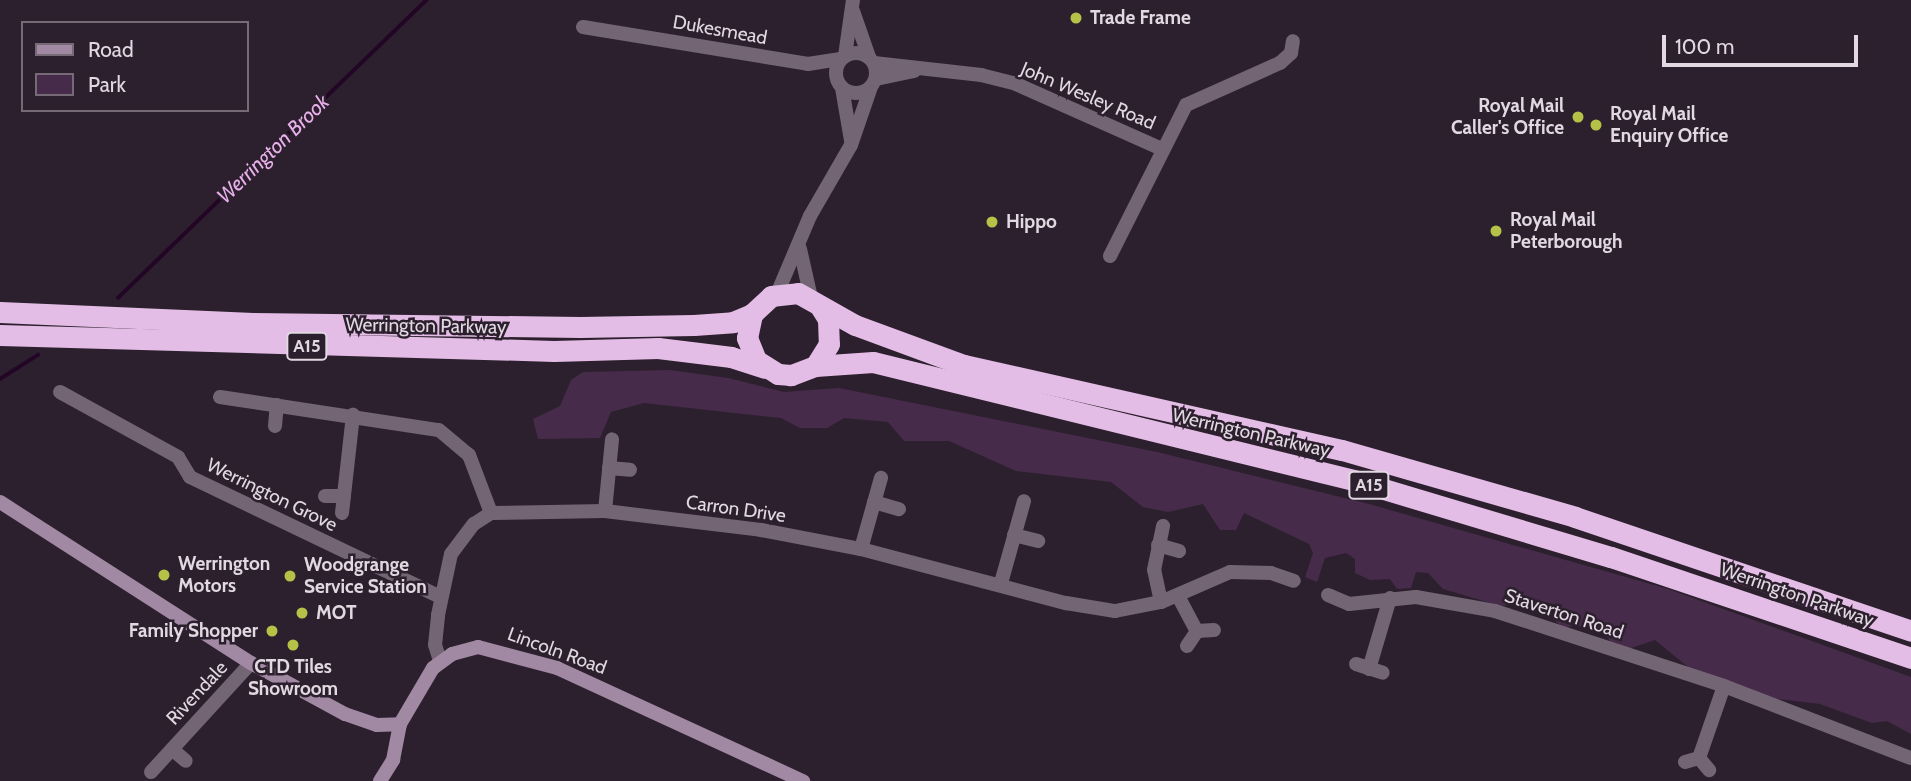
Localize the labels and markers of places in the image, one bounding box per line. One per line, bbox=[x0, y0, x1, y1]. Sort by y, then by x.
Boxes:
place label: Trade Frame bbox=[1090, 7, 1191, 29]
marker: Trade Frame bbox=[1068, 10, 1084, 26]
place label: Royal Mail Caller's Office bbox=[1451, 95, 1564, 139]
place label: Royal Mail Enquiry Office bbox=[1610, 103, 1728, 147]
marker: Royal Mail Caller's Office bbox=[1570, 109, 1586, 125]
marker: Royal Mail Enquiry Office bbox=[1588, 117, 1604, 133]
place label: Royal Mail Peterborough bbox=[1510, 209, 1623, 253]
place label: Hippo bbox=[1006, 211, 1057, 233]
marker: Hippo bbox=[984, 214, 1000, 230]
marker: Royal Mail Peterborough bbox=[1488, 223, 1504, 239]
place label: Werrington Motors bbox=[178, 553, 270, 597]
place label: Woodgrange Service Station bbox=[304, 554, 427, 598]
marker: Werrington Motors bbox=[156, 567, 172, 583]
marker: Woodgrange Service Station bbox=[282, 568, 298, 584]
place label: MOT bbox=[316, 602, 356, 624]
marker: MOT bbox=[294, 605, 310, 621]
place label: Family Shopper bbox=[129, 620, 258, 642]
marker: Family Shopper bbox=[264, 623, 280, 639]
marker: CTD Tiles Showroom bbox=[285, 637, 301, 653]
place label: CTD Tiles Showroom bbox=[248, 656, 338, 700]

